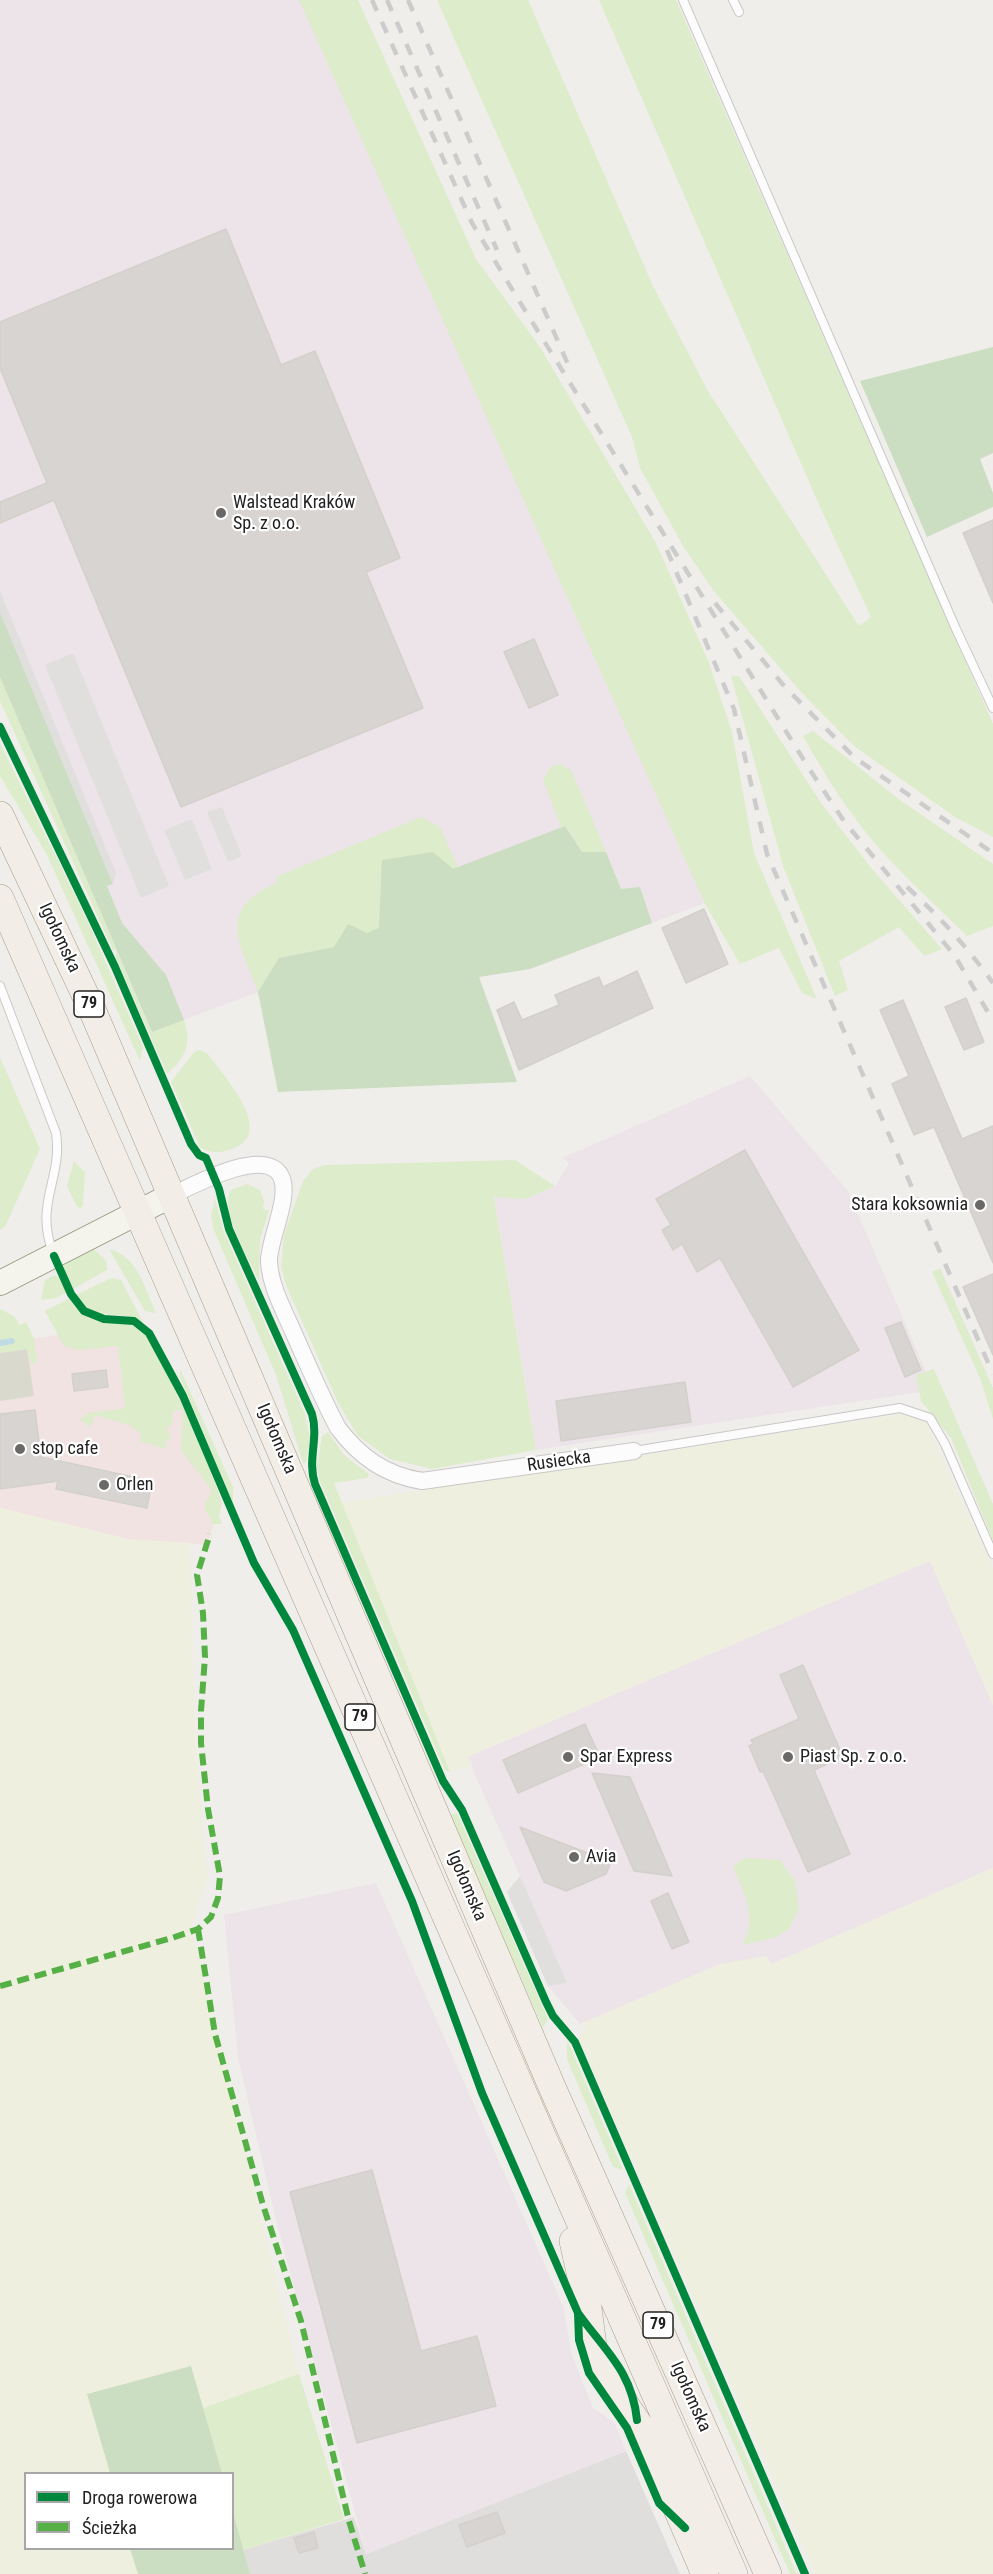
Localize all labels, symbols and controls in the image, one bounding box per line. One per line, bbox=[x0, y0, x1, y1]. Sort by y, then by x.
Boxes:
place label: Walstead Kraków Sp. z o.o. bbox=[233, 492, 355, 534]
marker: Walstead Kraków Sp. z o.o. bbox=[214, 506, 228, 520]
street label: Igołomska bbox=[33, 900, 85, 976]
road number: 79 bbox=[74, 991, 104, 1017]
place label: Stara koksownia bbox=[851, 1194, 968, 1216]
marker: Stara koksownia bbox=[973, 1198, 987, 1212]
street label: Igołomska bbox=[252, 1401, 300, 1477]
place label: stop cafe bbox=[32, 1438, 98, 1460]
marker: stop cafe bbox=[13, 1442, 27, 1456]
street label: Rusiecka bbox=[526, 1447, 592, 1477]
place label: Orlen bbox=[116, 1474, 154, 1496]
marker: Orlen bbox=[97, 1478, 111, 1492]
road number: 79 bbox=[345, 1704, 375, 1730]
place label: Spar Express bbox=[580, 1746, 672, 1768]
place label: Piast Sp. z o.o. bbox=[800, 1746, 907, 1768]
marker: Spar Express bbox=[561, 1750, 575, 1764]
marker: Piast Sp. z o.o. bbox=[781, 1750, 795, 1764]
place label: Avia bbox=[586, 1846, 616, 1868]
street label: Igołomska bbox=[442, 1848, 490, 1924]
marker: Avia bbox=[567, 1850, 581, 1864]
road number: 79 bbox=[643, 2312, 673, 2338]
street label: Igołomska bbox=[665, 2359, 715, 2435]
legend bbox=[24, 2472, 234, 2550]
text: Droga rowerowa bbox=[82, 2487, 197, 2508]
text: Ścieżka bbox=[82, 2517, 137, 2538]

